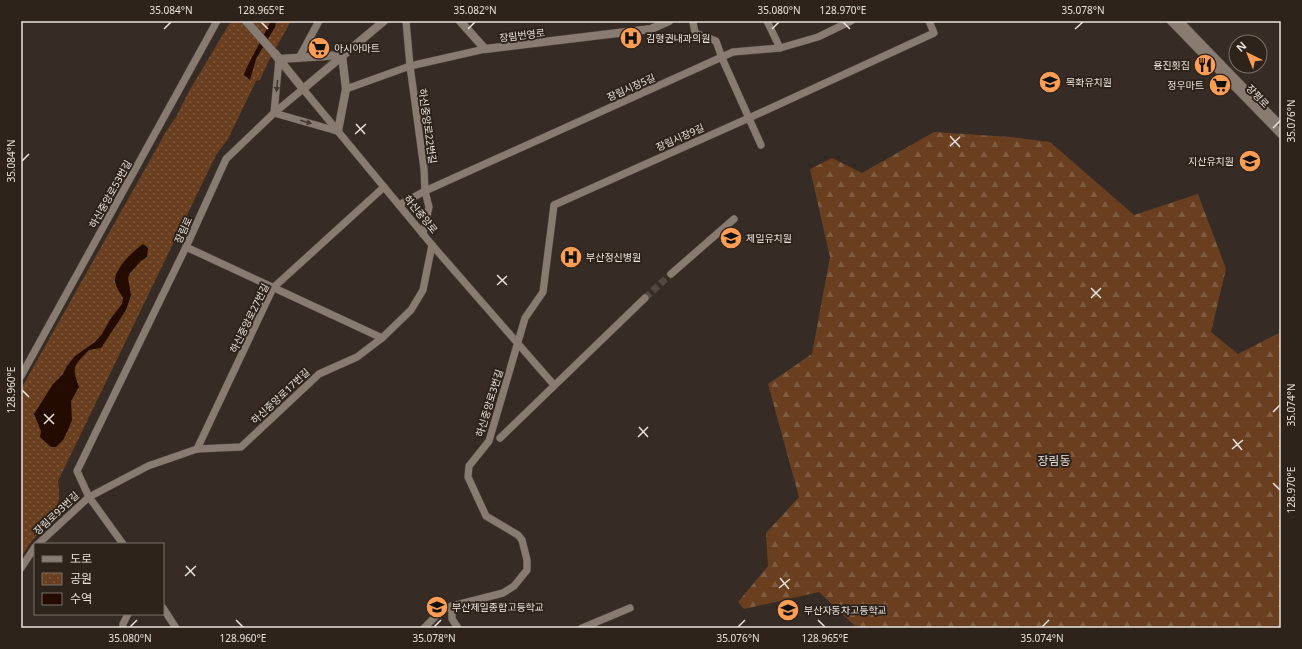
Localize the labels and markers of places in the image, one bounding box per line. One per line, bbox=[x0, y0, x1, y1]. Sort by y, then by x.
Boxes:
hospital icon: 김형권내과의원 bbox=[618, 25, 644, 51]
place label: 김형권내과의원 bbox=[646, 31, 710, 45]
supermarket icon: 아시아마트 bbox=[306, 35, 332, 61]
place label: 아시아마트 bbox=[334, 41, 380, 55]
restaurant icon: 용진횟집 bbox=[1192, 52, 1218, 78]
place label: 용진횟집 bbox=[1153, 58, 1190, 72]
school or university icon: 목화유치원 bbox=[1037, 69, 1063, 95]
supermarket icon: 정우마트 bbox=[1207, 72, 1233, 98]
place label: 목화유치원 bbox=[1066, 75, 1112, 89]
place label: 정우마트 bbox=[1167, 78, 1204, 92]
school or university icon: 지산유치원 bbox=[1237, 148, 1263, 174]
place label: 지산유치원 bbox=[1188, 154, 1234, 168]
school or university icon: 제일유치원 bbox=[718, 225, 744, 251]
place label: 제일유치원 bbox=[746, 231, 792, 245]
hospital icon: 부산정신병원 bbox=[558, 244, 584, 270]
place label: 부산정신병원 bbox=[586, 250, 641, 264]
school or university icon: 부산제일종합고등학교 bbox=[424, 594, 450, 620]
school or university icon: 부산자동차고등학교 bbox=[775, 597, 801, 623]
place label: 부산제일종합고등학교 bbox=[452, 600, 544, 614]
place label: 부산자동차고등학교 bbox=[804, 603, 887, 617]

